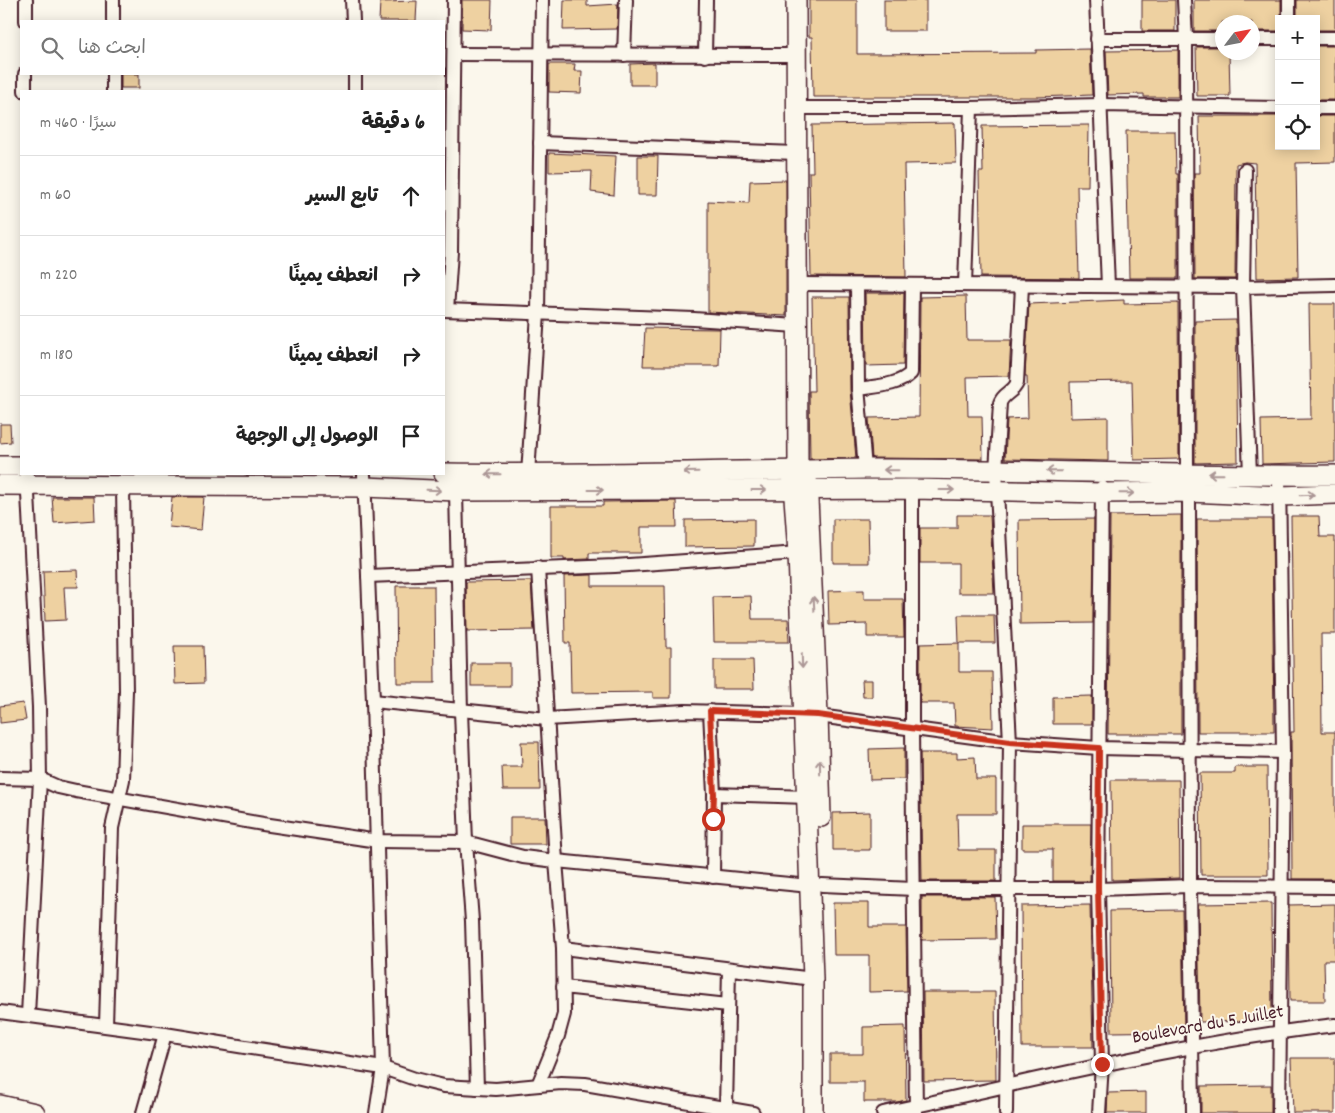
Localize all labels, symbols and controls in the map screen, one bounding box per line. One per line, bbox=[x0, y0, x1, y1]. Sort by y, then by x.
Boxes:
north arrow bbox=[1215, 15, 1260, 60]
map controls bbox=[1275, 15, 1320, 150]
button: + bbox=[1275, 15, 1320, 60]
search box bbox=[20, 20, 445, 75]
icon: search bbox=[38, 34, 66, 62]
text: ابحث هنا bbox=[78, 36, 146, 63]
button: − bbox=[1275, 60, 1320, 105]
button: locate bbox=[1275, 105, 1320, 150]
text: 6 دقيقة bbox=[361, 109, 425, 139]
text: سيرًا · 460 m bbox=[40, 112, 117, 135]
icon: ahead bbox=[397, 182, 425, 210]
text: 60 m bbox=[40, 184, 71, 207]
text: تابع السير bbox=[306, 184, 378, 211]
icon: right bbox=[397, 262, 425, 290]
text: 220 m bbox=[40, 264, 77, 287]
text: انعطف يمينًا bbox=[289, 264, 378, 291]
icon: right bbox=[397, 342, 425, 370]
text: 180 m bbox=[40, 344, 73, 367]
text: انعطف يمينًا bbox=[289, 344, 378, 371]
icon: arrive bbox=[397, 422, 425, 450]
text: الوصول إلى الوجهة bbox=[236, 424, 378, 451]
one-way arrow bbox=[884, 465, 900, 475]
one-way arrow bbox=[1046, 466, 1062, 476]
one-way arrow bbox=[683, 467, 699, 477]
one-way arrow bbox=[485, 469, 502, 479]
one-way arrow bbox=[1209, 469, 1225, 479]
one-way arrow bbox=[425, 485, 441, 494]
one-way arrow bbox=[588, 485, 604, 495]
one-way arrow bbox=[750, 485, 766, 495]
one-way arrow bbox=[938, 485, 954, 495]
one-way arrow bbox=[1118, 488, 1134, 498]
one-way arrow bbox=[1298, 490, 1314, 500]
one-way arrow bbox=[809, 597, 818, 613]
one-way arrow bbox=[797, 652, 807, 668]
one-way arrow bbox=[815, 759, 824, 775]
route start bbox=[702, 808, 725, 831]
street label: Boulevard du 5 Juillet bbox=[1130, 999, 1286, 1053]
route end bbox=[1091, 1053, 1114, 1076]

